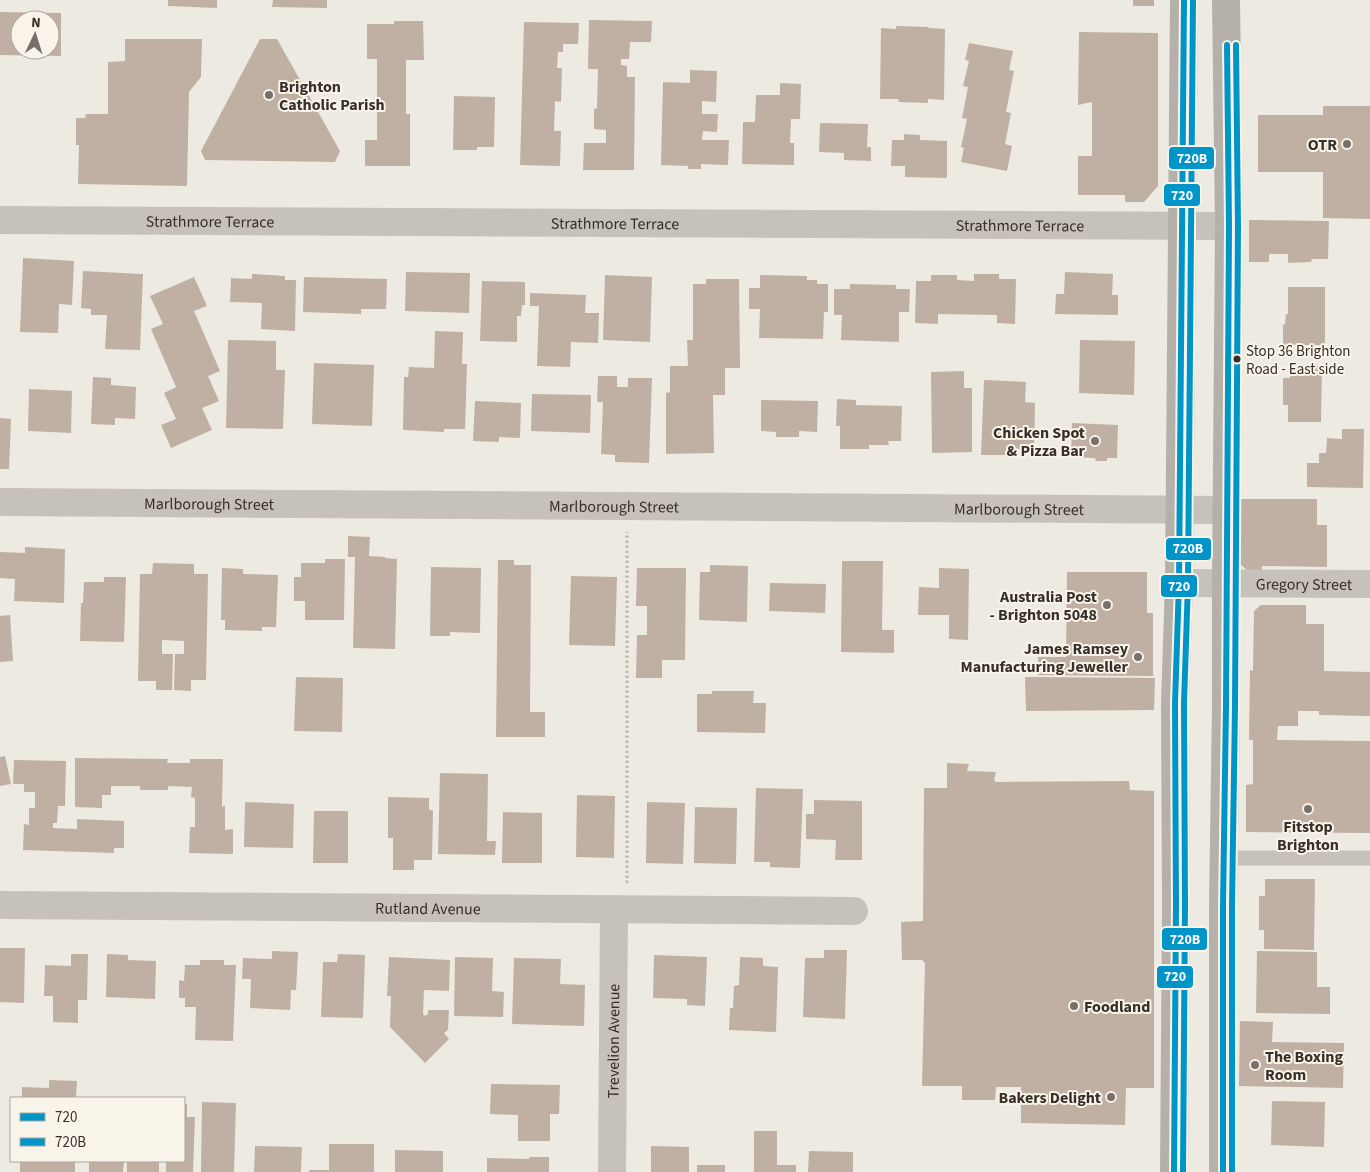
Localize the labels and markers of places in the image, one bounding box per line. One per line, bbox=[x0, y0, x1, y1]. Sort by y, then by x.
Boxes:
place label: Brighton Catholic Parish bbox=[279, 76, 385, 116]
marker: Brighton Catholic Parish bbox=[263, 89, 275, 101]
place label: OTR bbox=[1308, 134, 1337, 156]
marker: OTR bbox=[1341, 138, 1353, 150]
place label: Stop 36 Brighton Road - East side bbox=[1246, 341, 1351, 380]
marker: Stop 36 Brighton Road - East side bbox=[1232, 354, 1242, 364]
place label: Chicken Spot & Pizza Bar bbox=[993, 422, 1086, 462]
marker: Chicken Spot & Pizza Bar bbox=[1089, 435, 1101, 447]
place label: Australia Post - Brighton 5048 bbox=[989, 586, 1097, 626]
marker: Australia Post - Brighton 5048 bbox=[1101, 599, 1113, 611]
place label: James Ramsey Manufacturing Jeweller bbox=[961, 638, 1129, 678]
marker: James Ramsey Manufacturing Jeweller bbox=[1132, 651, 1144, 663]
marker: Fitstop Brighton bbox=[1302, 803, 1314, 815]
place label: Fitstop Brighton bbox=[1277, 816, 1339, 856]
place label: Foodland bbox=[1084, 996, 1150, 1018]
marker: Foodland bbox=[1068, 1000, 1080, 1012]
place label: The Boxing Room bbox=[1265, 1046, 1343, 1086]
marker: The Boxing Room bbox=[1249, 1059, 1261, 1071]
place label: Bakers Delight bbox=[999, 1087, 1101, 1109]
marker: Bakers Delight bbox=[1105, 1091, 1117, 1103]

